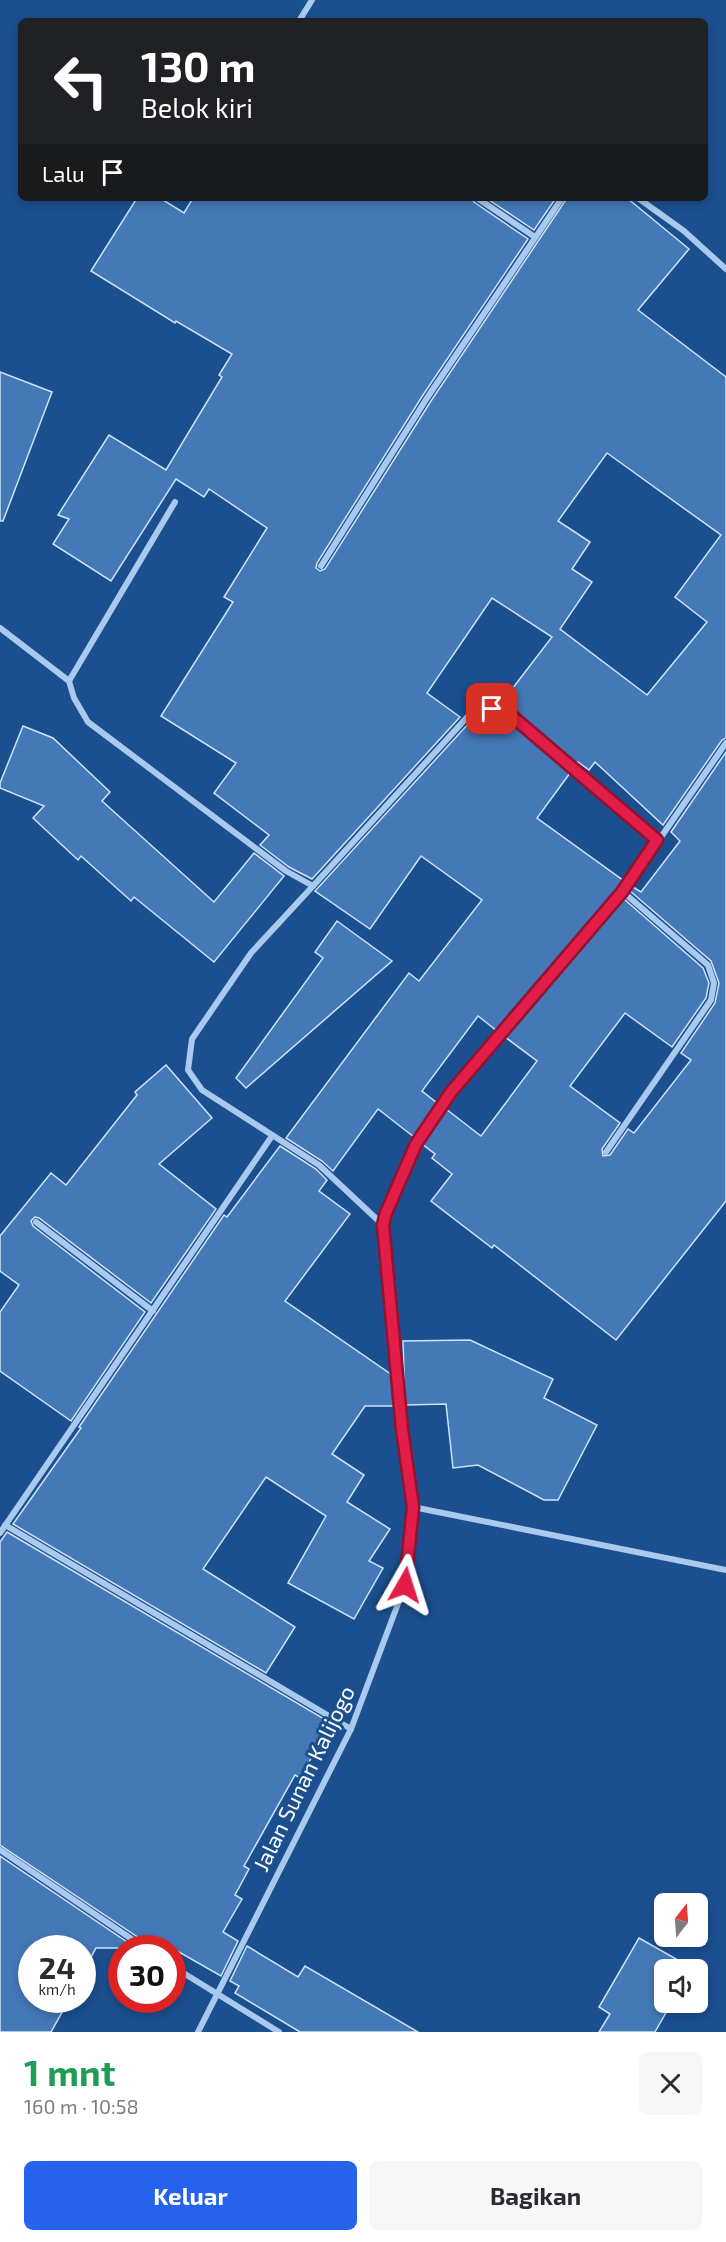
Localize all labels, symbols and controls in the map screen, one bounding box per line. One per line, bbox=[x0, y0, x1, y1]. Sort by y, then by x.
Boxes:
text: 130 m bbox=[141, 40, 256, 90]
icon: left bbox=[42, 42, 120, 120]
text: Belok kiri bbox=[141, 91, 253, 123]
icon: arrive bbox=[96, 156, 129, 189]
text: Lalu bbox=[42, 160, 84, 186]
pin bbox=[466, 683, 517, 734]
icon: arrive bbox=[475, 692, 508, 725]
position arrow bbox=[373, 1553, 437, 1617]
street label: Jalan Sunan Kalijogo bbox=[247, 1681, 360, 1875]
north arrow bbox=[654, 1893, 708, 1947]
map controls bbox=[654, 1893, 708, 2013]
speed limit sign: 30 bbox=[108, 1935, 186, 2013]
text: 24 bbox=[39, 1949, 75, 1985]
button: sound bbox=[654, 1959, 708, 2013]
text: km/h bbox=[38, 1980, 76, 1998]
text: 1 mnt bbox=[24, 2050, 115, 2093]
button: close bbox=[639, 2052, 702, 2115]
text: 160 m · 10:58 bbox=[24, 2094, 139, 2118]
button: Keluar bbox=[24, 2161, 357, 2230]
button: Bagikan bbox=[369, 2161, 702, 2230]

